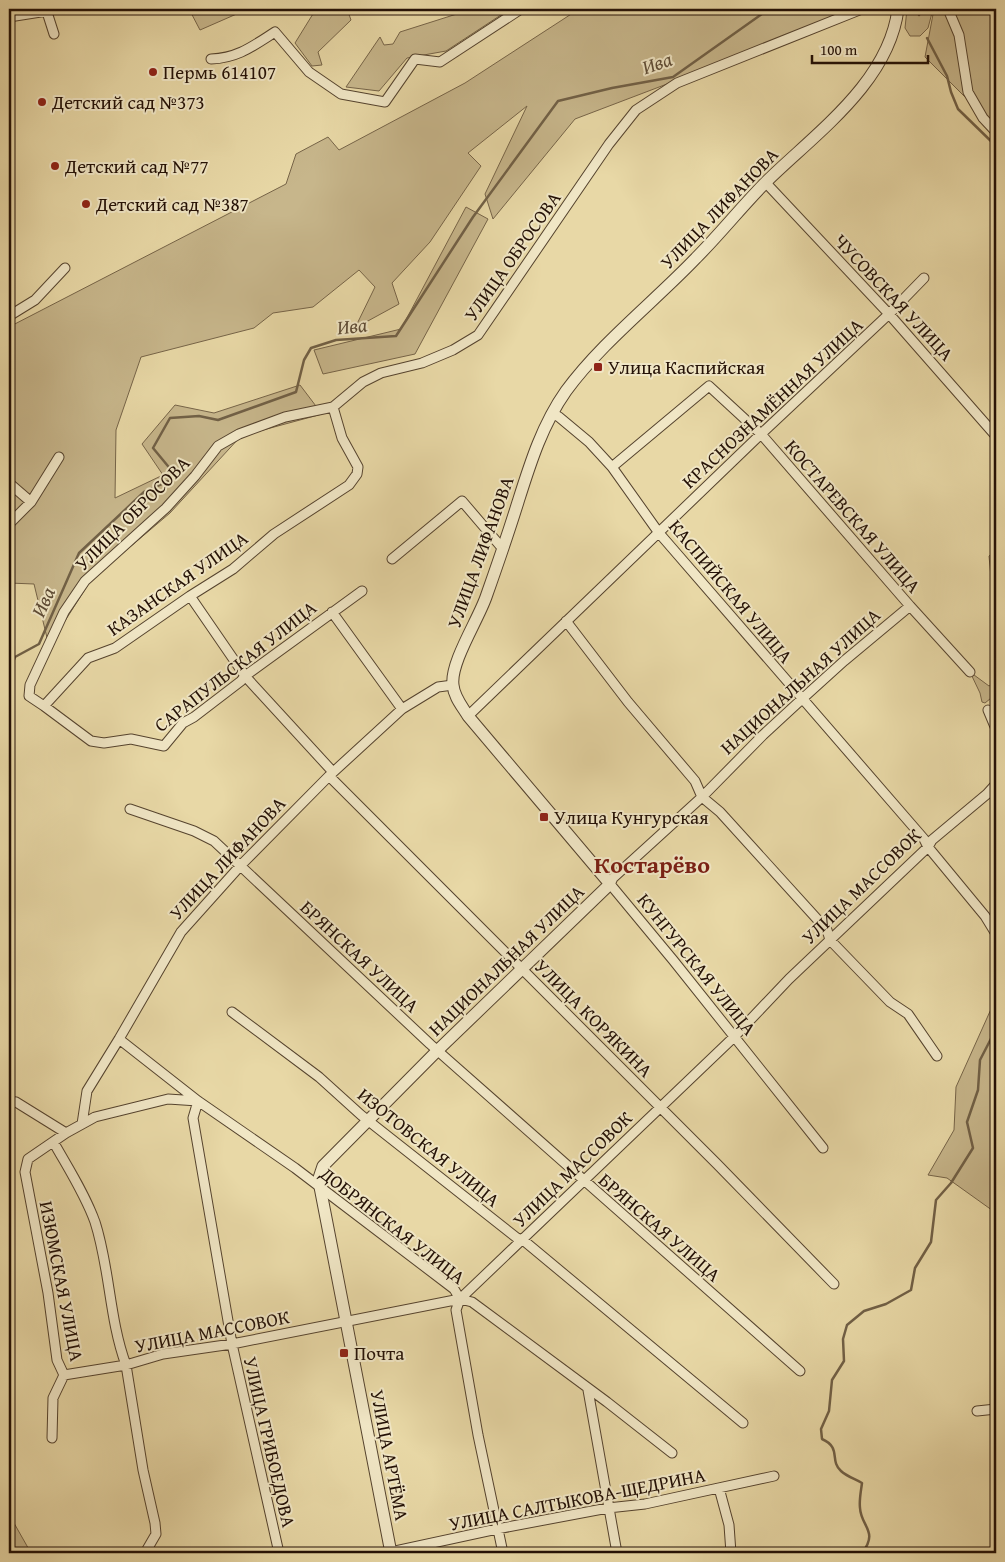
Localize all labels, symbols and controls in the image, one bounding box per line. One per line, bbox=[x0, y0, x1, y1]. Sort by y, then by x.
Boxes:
scale bar bbox=[812, 32, 929, 64]
text: 100 m bbox=[820, 39, 858, 60]
water label: Ива bbox=[638, 44, 676, 81]
place label: Пермь 614107 bbox=[163, 58, 276, 86]
marker: Пермь 614107 bbox=[147, 66, 159, 78]
place label: Детский сад №373 bbox=[51, 88, 205, 116]
marker: Детский сад №373 bbox=[36, 96, 48, 108]
street label: УЛИЦА ЛИФАНОВА bbox=[653, 141, 785, 275]
place label: Детский сад №77 bbox=[64, 152, 209, 180]
marker: Детский сад №77 bbox=[49, 160, 61, 172]
street label: УЛИЦА ОБРОСОВА bbox=[457, 185, 568, 327]
place label: Детский сад №387 bbox=[95, 190, 249, 218]
marker: Детский сад №387 bbox=[80, 198, 92, 210]
street label: ЧУСОВСКАЯ УЛИЦА bbox=[828, 227, 961, 367]
water label: Ива bbox=[335, 309, 369, 341]
street label: КРАСНОЗНАМЁННАЯ УЛИЦА bbox=[675, 311, 869, 495]
place label: Улица Каспийская bbox=[608, 353, 765, 381]
marker: Улица Каспийская bbox=[592, 361, 604, 373]
street label: КОСТАРЕВСКАЯ УЛИЦА bbox=[778, 433, 928, 599]
street label: УЛИЦА ОБРОСОВА bbox=[68, 449, 196, 577]
street label: УЛИЦА ЛИФАНОВА bbox=[440, 472, 521, 632]
street label: КАСПИЙСКАЯ УЛИЦА bbox=[662, 513, 800, 669]
street label: КАЗАНСКАЯ УЛИЦА bbox=[101, 524, 254, 642]
water label: Ива bbox=[23, 581, 62, 621]
street label: САРАПУЛЬСКАЯ УЛИЦА bbox=[148, 593, 322, 738]
street label: НАЦИОНАЛЬНАЯ УЛИЦА bbox=[714, 601, 887, 761]
street label: УЛИЦА ЛИФАНОВА bbox=[162, 790, 292, 926]
place label: Улица Кунгурская bbox=[554, 803, 709, 831]
marker: Улица Кунгурская bbox=[538, 811, 550, 823]
street label: УЛИЦА МАССОВОК bbox=[795, 821, 927, 951]
district label: Костарёво bbox=[594, 847, 710, 882]
street label: НАЦИОНАЛЬНАЯ УЛИЦА bbox=[422, 878, 591, 1042]
street label: КУНГУРСКАЯ УЛИЦА bbox=[631, 887, 764, 1042]
street label: БРЯНСКАЯ УЛИЦА bbox=[294, 893, 426, 1019]
street label: УЛИЦА КОРЯКИНА bbox=[528, 952, 660, 1084]
street label: ИЗОТОВСКАЯ УЛИЦА bbox=[352, 1081, 507, 1214]
street label: УЛИЦА МАССОВОК bbox=[506, 1104, 638, 1234]
street label: ДОБРЯНСКАЯ УЛИЦА bbox=[314, 1159, 472, 1291]
street label: БРЯНСКАЯ УЛИЦА bbox=[593, 1166, 728, 1288]
street label: ИЗЮМСКАЯ УЛИЦА bbox=[33, 1198, 91, 1364]
street label: УЛИЦА МАССОВОК bbox=[132, 1302, 292, 1360]
place label: Почта bbox=[354, 1339, 404, 1367]
marker: Почта bbox=[338, 1347, 350, 1359]
street label: УЛИЦА ГРИБОЕДОВА bbox=[237, 1354, 303, 1531]
street label: УЛИЦА АРТЁМА bbox=[364, 1387, 417, 1523]
street label: УЛИЦА САЛТЫКОВА-ЩЕДРИНА bbox=[446, 1460, 708, 1538]

